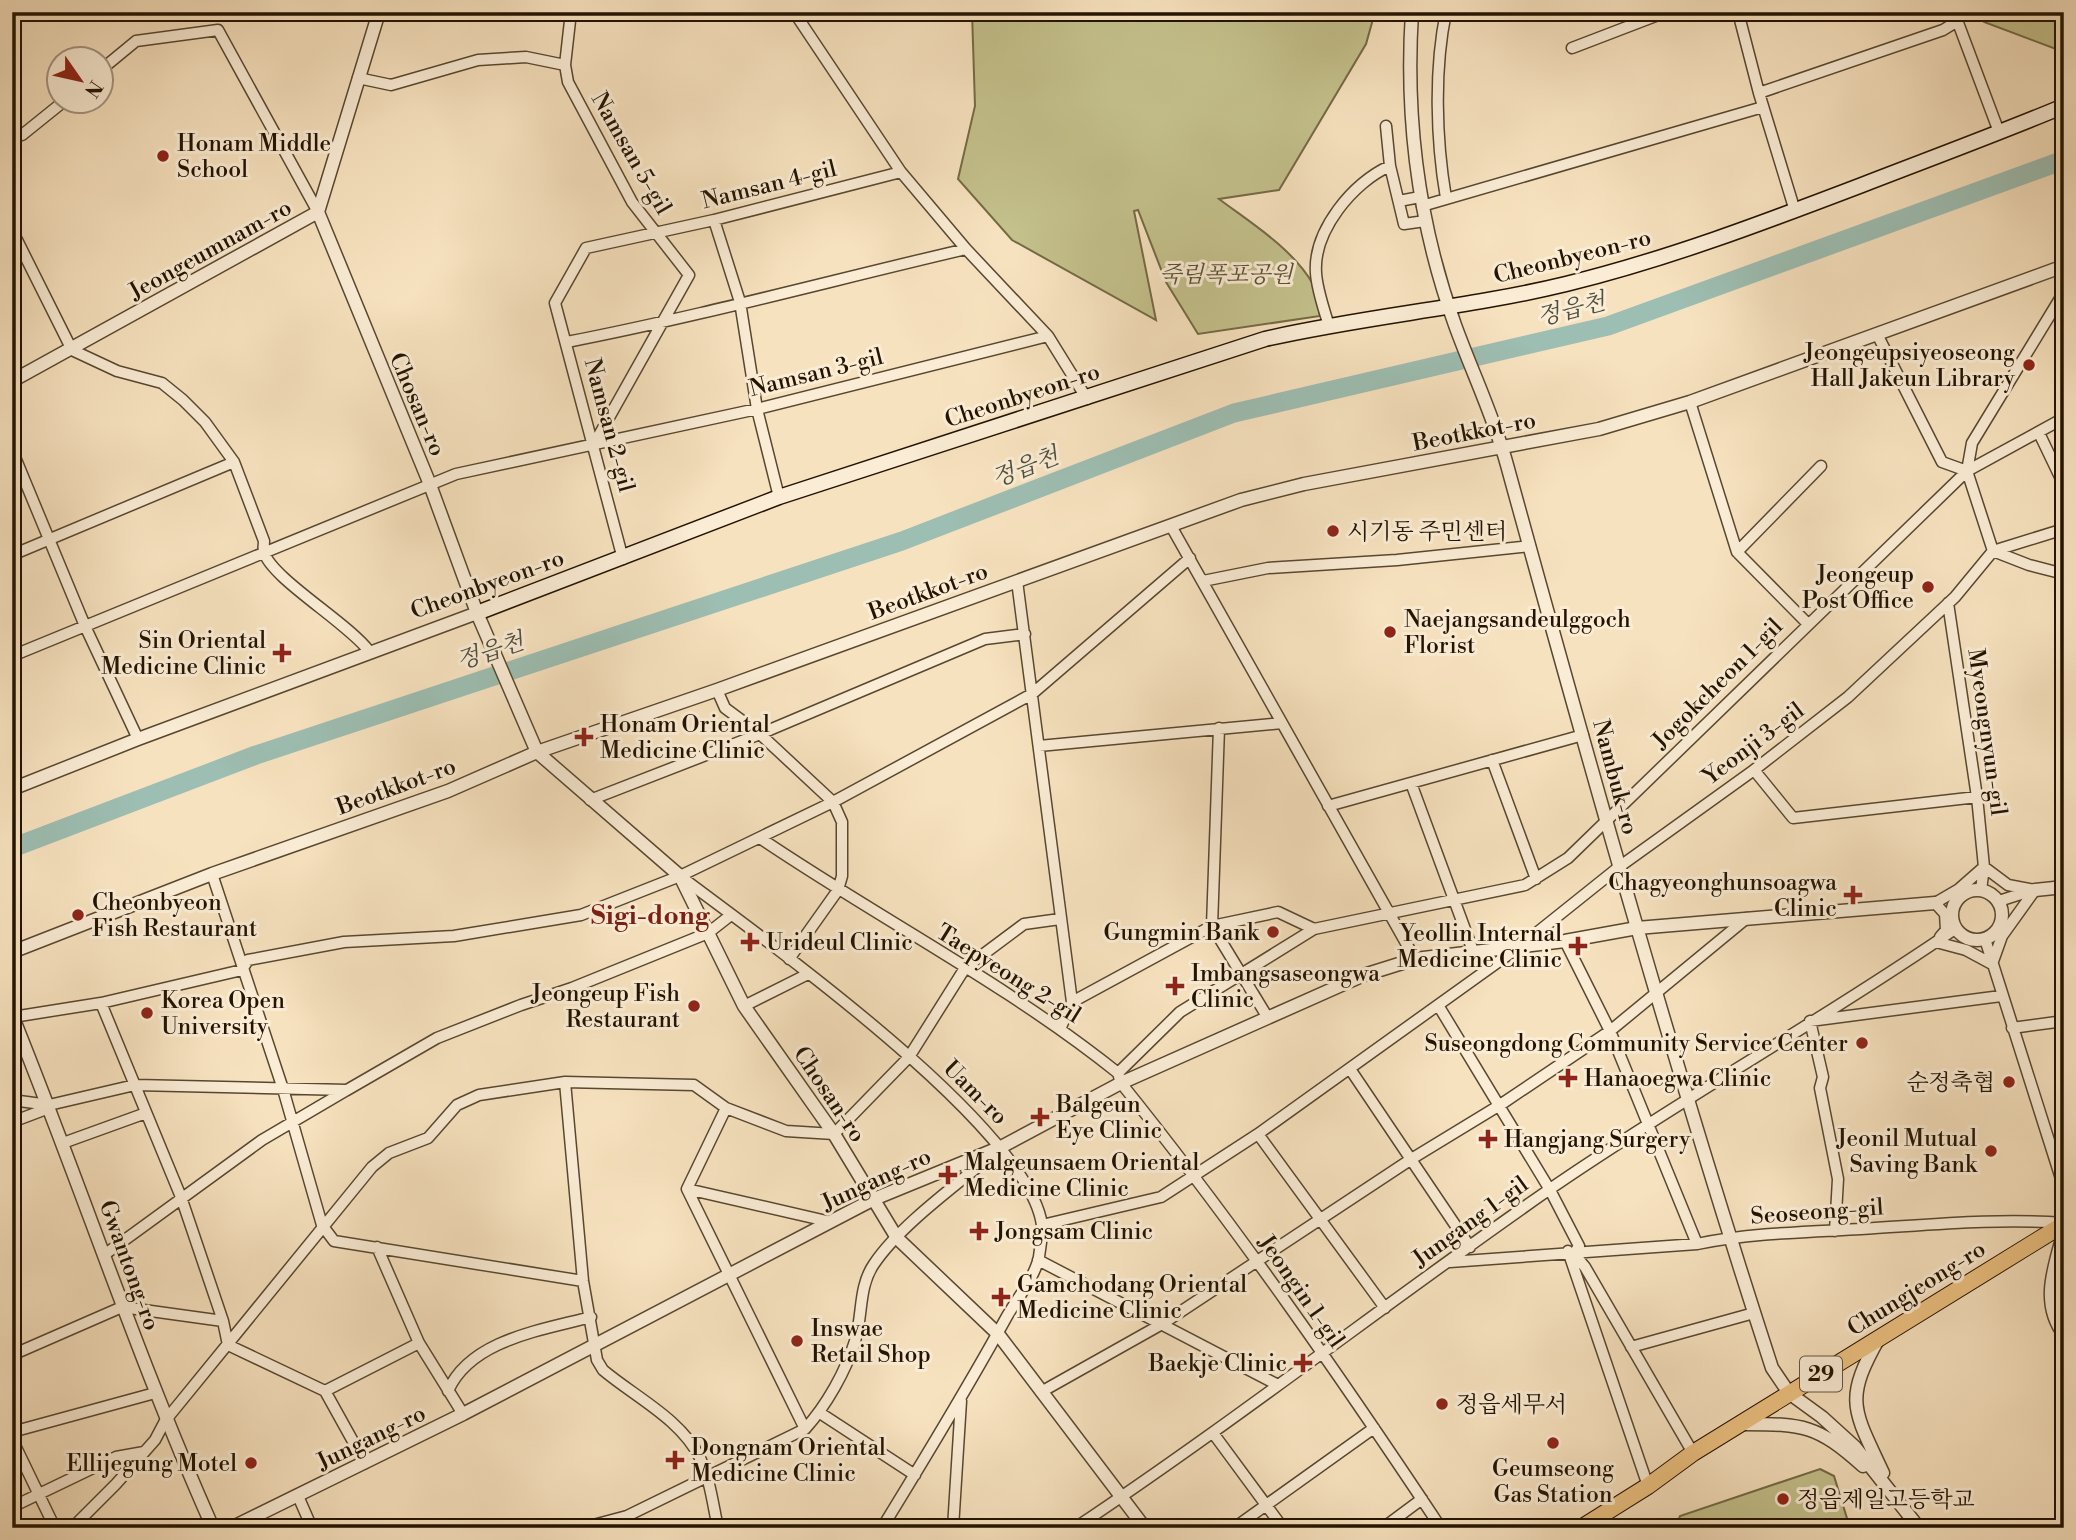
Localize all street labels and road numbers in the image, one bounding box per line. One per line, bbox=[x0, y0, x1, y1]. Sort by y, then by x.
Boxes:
street label: Namsan 5-gil bbox=[585, 87, 678, 220]
street label: Namsan 4-gil bbox=[699, 155, 840, 215]
street label: Jeongeumnam-ro bbox=[123, 194, 297, 307]
street label: Cheonbyeon-ro bbox=[1491, 224, 1654, 290]
street label: Namsan 3-gil bbox=[746, 343, 886, 403]
street label: Chosan-ro bbox=[383, 349, 451, 460]
street label: Namsan 2-gil bbox=[578, 355, 640, 495]
street label: Cheonbyeon-ro bbox=[941, 358, 1103, 434]
street label: Beotkkot-ro bbox=[1409, 406, 1538, 458]
street label: Cheonbyeon-ro bbox=[407, 544, 568, 626]
street label: Beotkkot-ro bbox=[864, 557, 992, 627]
street label: Jogokcheon 1-gil bbox=[1646, 613, 1789, 755]
street label: Myeongnyun-gil bbox=[1961, 647, 2013, 818]
street label: Yeonji 3-gil bbox=[1697, 696, 1810, 792]
street label: Nambuk-ro bbox=[1586, 717, 1644, 838]
street label: Beotkkot-ro bbox=[332, 752, 460, 822]
street label: Taepyeong 2-gil bbox=[931, 918, 1086, 1030]
street label: Chosan-ro bbox=[787, 1041, 871, 1148]
street label: Uam-ro bbox=[937, 1055, 1013, 1131]
street label: Jungang-ro bbox=[816, 1142, 936, 1218]
street label: Jungang 1-gil bbox=[1407, 1170, 1534, 1274]
street label: Seoseong-gil bbox=[1750, 1193, 1885, 1231]
street label: Gwantong-ro bbox=[93, 1196, 166, 1334]
street label: Jeongin 1-gil bbox=[1251, 1229, 1350, 1354]
street label: Chungjeong-ro bbox=[1842, 1235, 1991, 1342]
road number: 29 bbox=[1800, 1356, 1842, 1392]
street label: Jungang-ro bbox=[312, 1400, 430, 1477]

